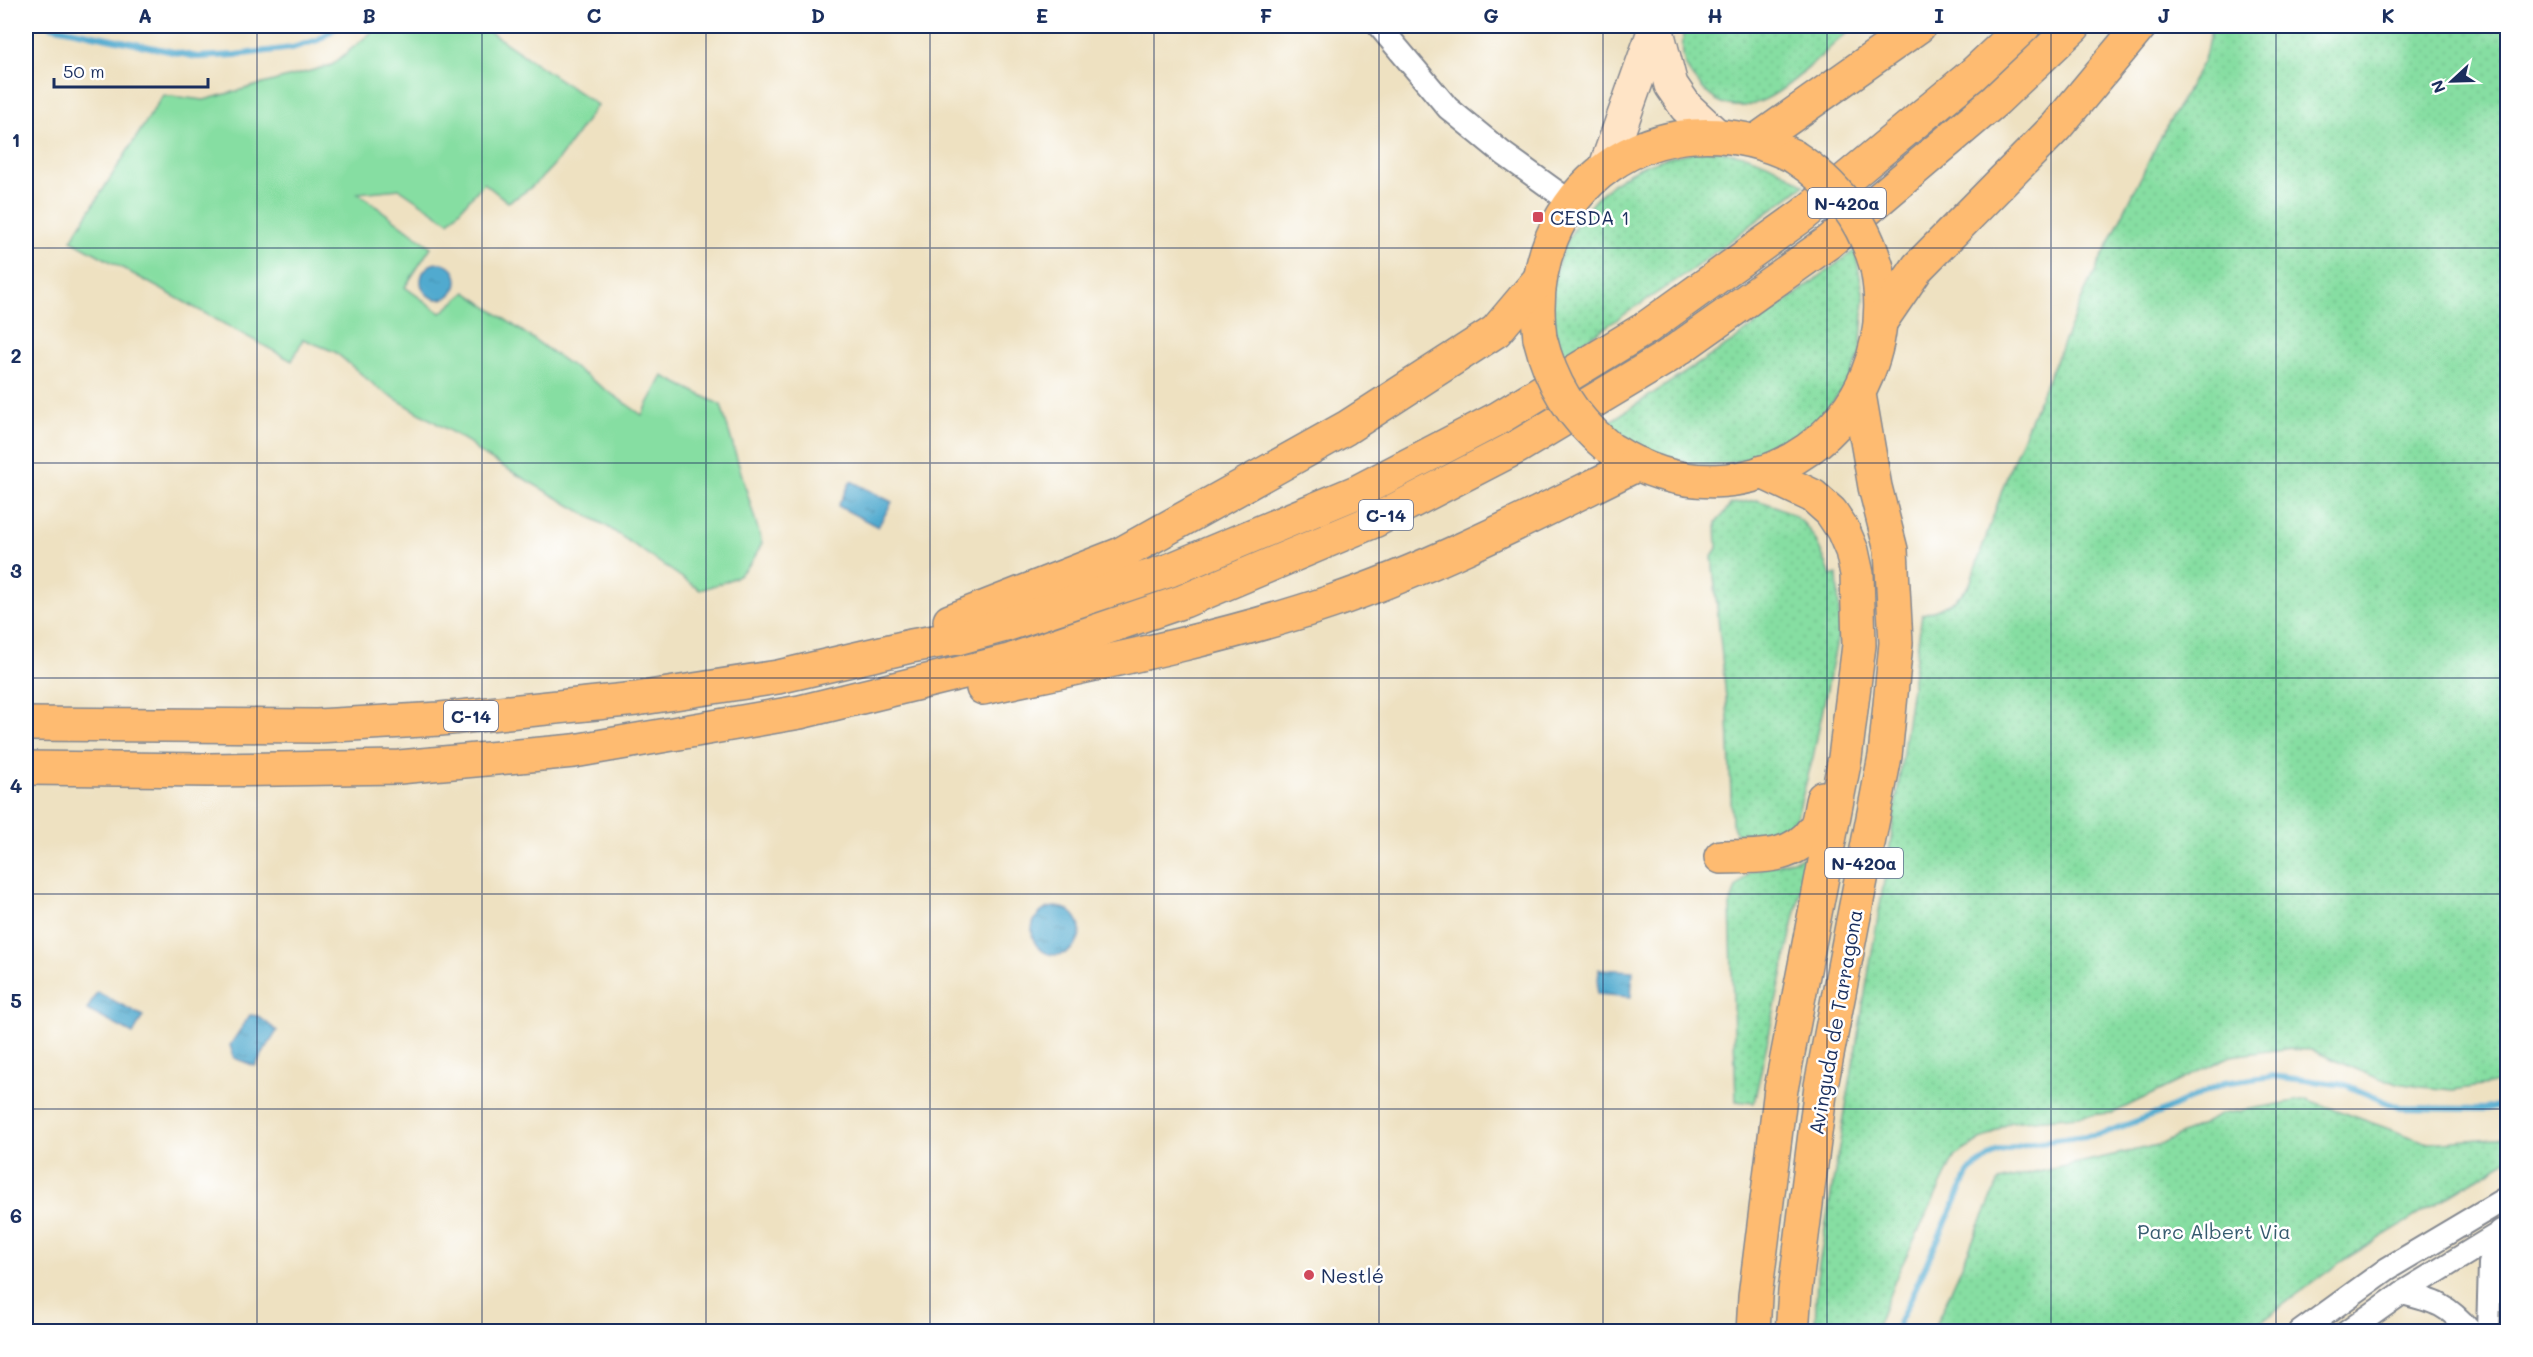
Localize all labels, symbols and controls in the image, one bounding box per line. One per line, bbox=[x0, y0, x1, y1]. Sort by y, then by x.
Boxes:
text: A bbox=[138, 2, 152, 28]
text: B bbox=[362, 2, 376, 28]
text: C bbox=[587, 2, 602, 28]
text: D bbox=[811, 2, 825, 28]
text: E bbox=[1036, 2, 1048, 28]
text: F bbox=[1260, 2, 1273, 28]
text: G bbox=[1483, 2, 1499, 28]
text: H bbox=[1707, 2, 1723, 28]
text: I bbox=[1934, 2, 1944, 28]
text: J bbox=[2157, 2, 2171, 28]
text: K bbox=[2381, 2, 2395, 28]
scale bar bbox=[54, 51, 208, 89]
north arrow bbox=[2422, 51, 2482, 111]
text: 50 m bbox=[63, 59, 105, 83]
text: N bbox=[2426, 77, 2450, 96]
text: 1 bbox=[12, 126, 20, 152]
road number: N-420a bbox=[1808, 188, 1886, 218]
place label: CESDA 1 bbox=[1550, 204, 1630, 230]
marker: CESDA 1 bbox=[1531, 210, 1545, 224]
text: 2 bbox=[10, 342, 22, 368]
road number: C-14 bbox=[1359, 500, 1413, 530]
text: 3 bbox=[10, 557, 22, 583]
road number: C-14 bbox=[444, 701, 498, 731]
text: 4 bbox=[10, 772, 23, 798]
road number: N-420a bbox=[1825, 848, 1903, 878]
street label: Avinguda de Tarragona bbox=[1802, 907, 1868, 1137]
text: 5 bbox=[10, 987, 22, 1013]
text: 6 bbox=[10, 1202, 22, 1228]
park label: Parc Albert Via bbox=[2137, 1218, 2291, 1244]
place label: Nestlé bbox=[1321, 1262, 1384, 1288]
marker: Nestlé bbox=[1302, 1268, 1316, 1282]

